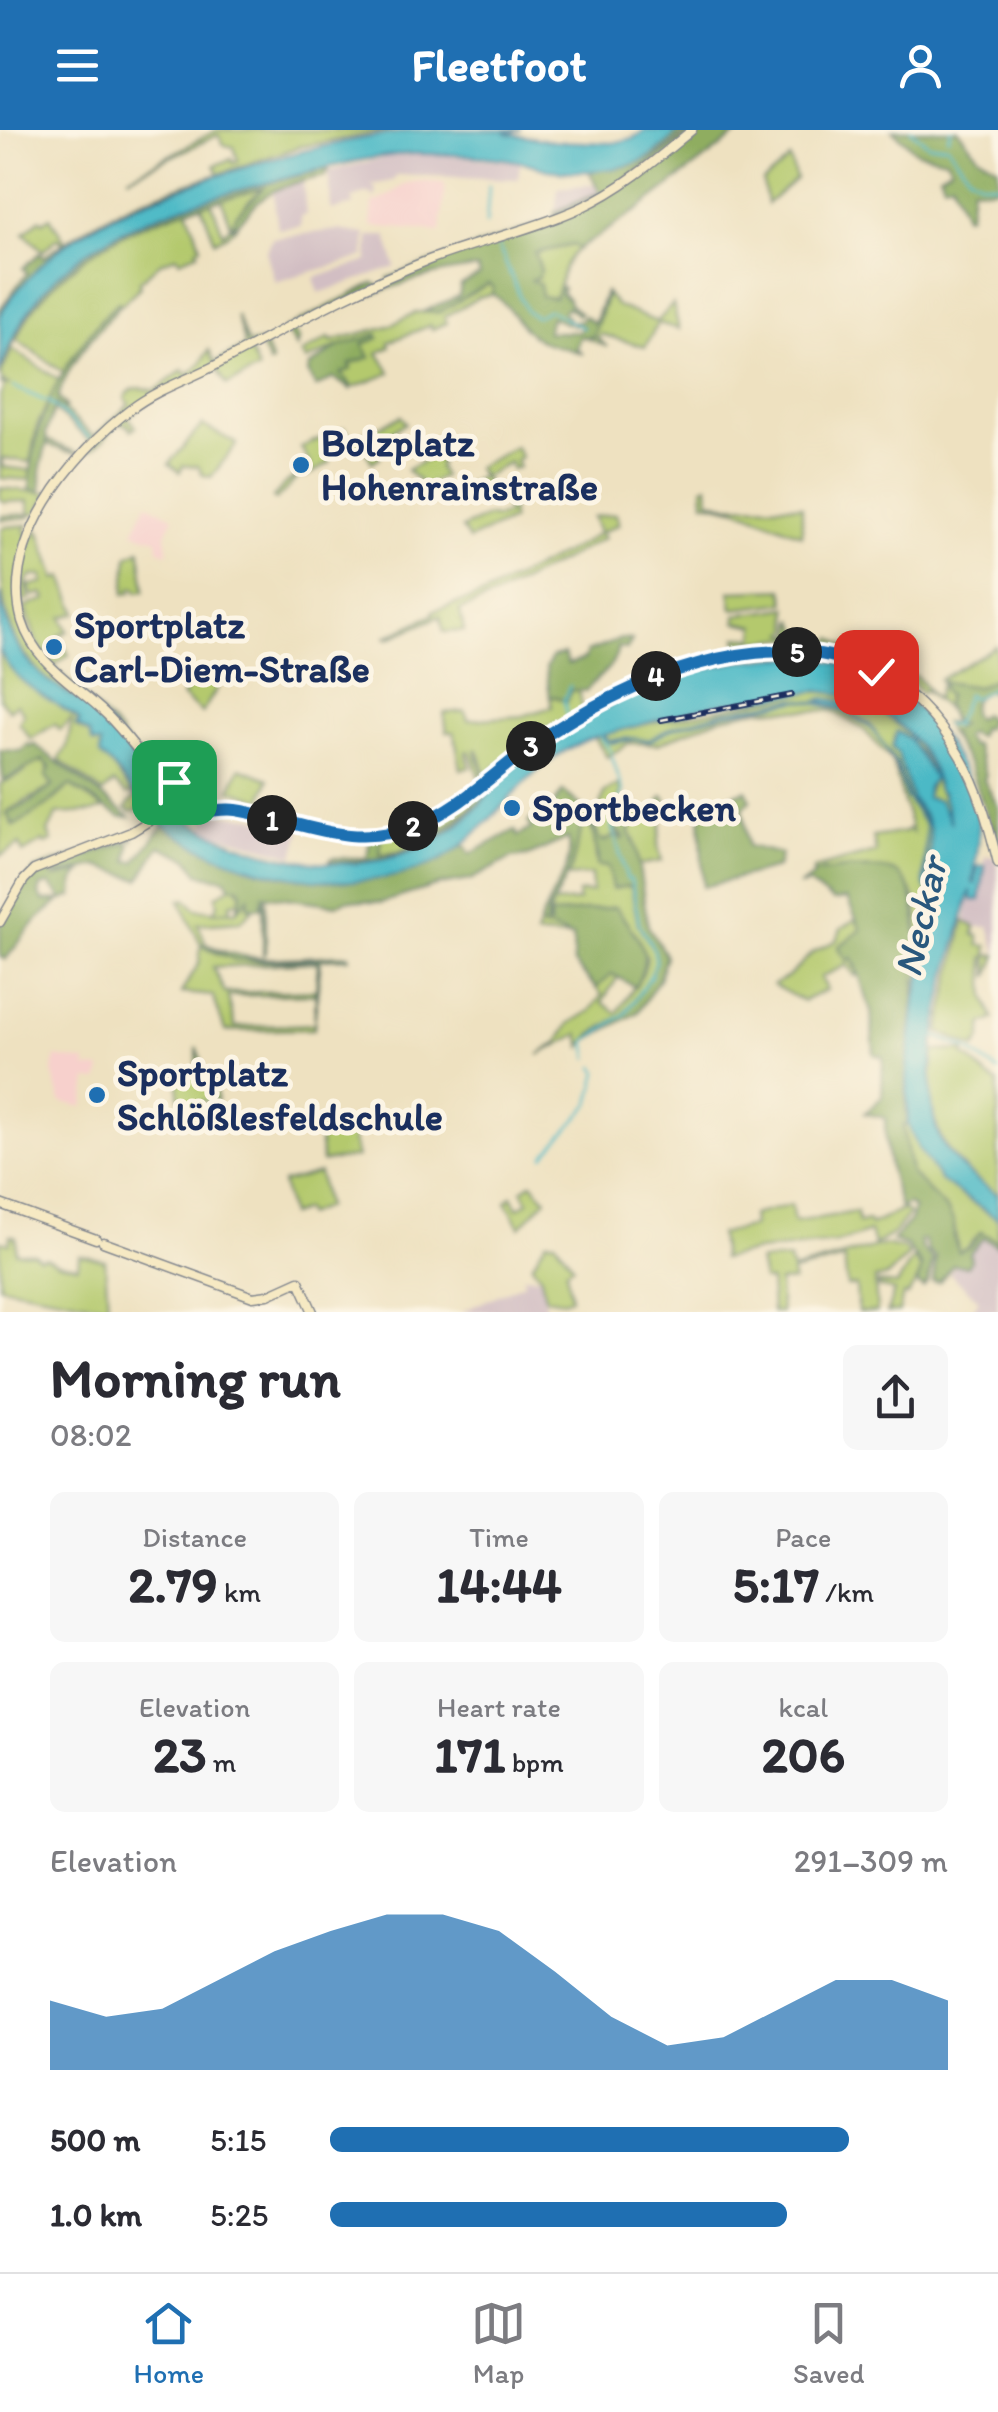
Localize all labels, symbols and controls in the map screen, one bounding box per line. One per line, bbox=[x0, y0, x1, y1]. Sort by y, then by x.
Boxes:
icon: menu bbox=[50, 38, 105, 93]
text: Fleetfoot bbox=[411, 38, 587, 92]
icon: person bbox=[893, 38, 948, 93]
place label: Bolzplatz Hohenrainstraße bbox=[321, 420, 598, 510]
marker: Bolzplatz Hohenrainstraße bbox=[290, 454, 312, 476]
place label: Sportplatz Carl-Diem-Straße bbox=[74, 602, 370, 692]
pin: 5 bbox=[772, 627, 822, 677]
pin bbox=[834, 630, 919, 715]
text: 5 bbox=[790, 635, 804, 669]
marker: Sportplatz Carl-Diem-Straße bbox=[43, 636, 65, 658]
icon: check bbox=[849, 645, 904, 700]
pin: 4 bbox=[631, 651, 681, 701]
text: 4 bbox=[648, 659, 664, 693]
pin: 3 bbox=[506, 721, 556, 771]
text: 3 bbox=[523, 729, 539, 763]
pin bbox=[132, 740, 217, 825]
icon: arrive bbox=[147, 755, 202, 810]
place label: Sportbecken bbox=[532, 785, 737, 831]
pin: 1 bbox=[247, 795, 297, 845]
marker: Sportbecken bbox=[501, 797, 523, 819]
pin: 2 bbox=[388, 801, 438, 851]
text: 1 bbox=[266, 803, 279, 837]
text: 2 bbox=[406, 809, 420, 843]
water label: Neckar bbox=[883, 849, 958, 981]
place label: Sportplatz Schlößlesfeldschule bbox=[117, 1050, 443, 1140]
marker: Sportplatz Schlößlesfeldschule bbox=[86, 1084, 108, 1106]
text: Morning run bbox=[50, 1345, 341, 1411]
button: share bbox=[843, 1345, 948, 1450]
text: 08:02 bbox=[50, 1416, 132, 1454]
text: Distance bbox=[142, 1520, 247, 1554]
text: Time bbox=[469, 1520, 529, 1554]
text: Pace bbox=[775, 1520, 831, 1554]
text: 2.79 bbox=[128, 1554, 218, 1615]
text: 14:44 bbox=[436, 1554, 562, 1615]
text: 5:17 bbox=[733, 1554, 819, 1615]
text: km bbox=[218, 1575, 261, 1609]
text: /km bbox=[819, 1575, 874, 1609]
text: Elevation bbox=[139, 1690, 250, 1724]
text: Heart rate bbox=[437, 1690, 561, 1724]
text: kcal bbox=[778, 1690, 828, 1724]
text: 23 bbox=[153, 1724, 207, 1785]
text: 171 bbox=[434, 1724, 505, 1785]
text: 206 bbox=[762, 1724, 845, 1785]
text: m bbox=[207, 1745, 236, 1779]
text: bpm bbox=[505, 1745, 564, 1779]
text: Elevation bbox=[50, 1842, 177, 1880]
text: 291–309 m bbox=[794, 1842, 948, 1880]
text: 500 m bbox=[50, 2121, 140, 2159]
text: 5:15 bbox=[210, 2121, 266, 2159]
text: 1.0 km bbox=[50, 2196, 142, 2234]
text: 5:25 bbox=[210, 2196, 268, 2234]
tab: Home bbox=[134, 2296, 204, 2390]
tab: Map bbox=[471, 2296, 526, 2390]
tab: Saved bbox=[793, 2296, 865, 2390]

